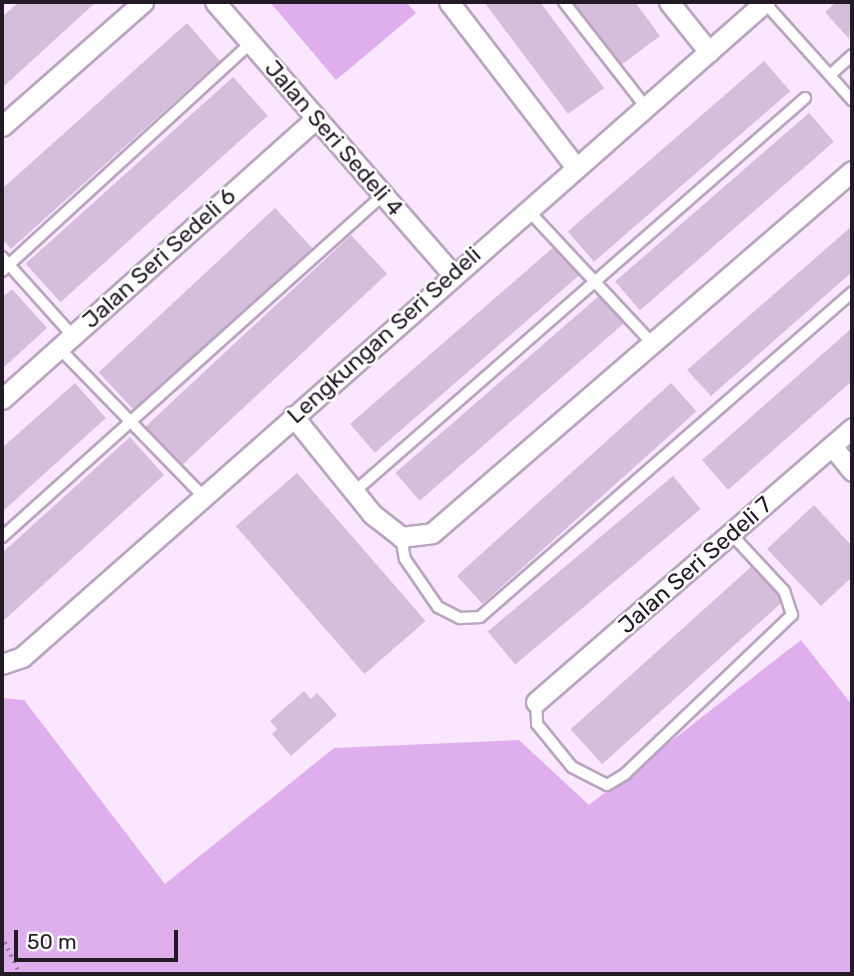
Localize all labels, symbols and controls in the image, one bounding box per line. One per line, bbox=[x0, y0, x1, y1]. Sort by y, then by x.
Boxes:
street label: Jalan Seri Sedeli 4 bbox=[259, 55, 409, 221]
street label: Jalan Seri Sedeli 6 bbox=[77, 182, 241, 334]
street label: Lengkungan Seri Sedeli bbox=[282, 241, 486, 429]
street label: Jalan Seri Sedeli 7 bbox=[613, 491, 777, 639]
scale bar bbox=[18, 916, 182, 960]
text: 50 m bbox=[27, 929, 77, 954]

